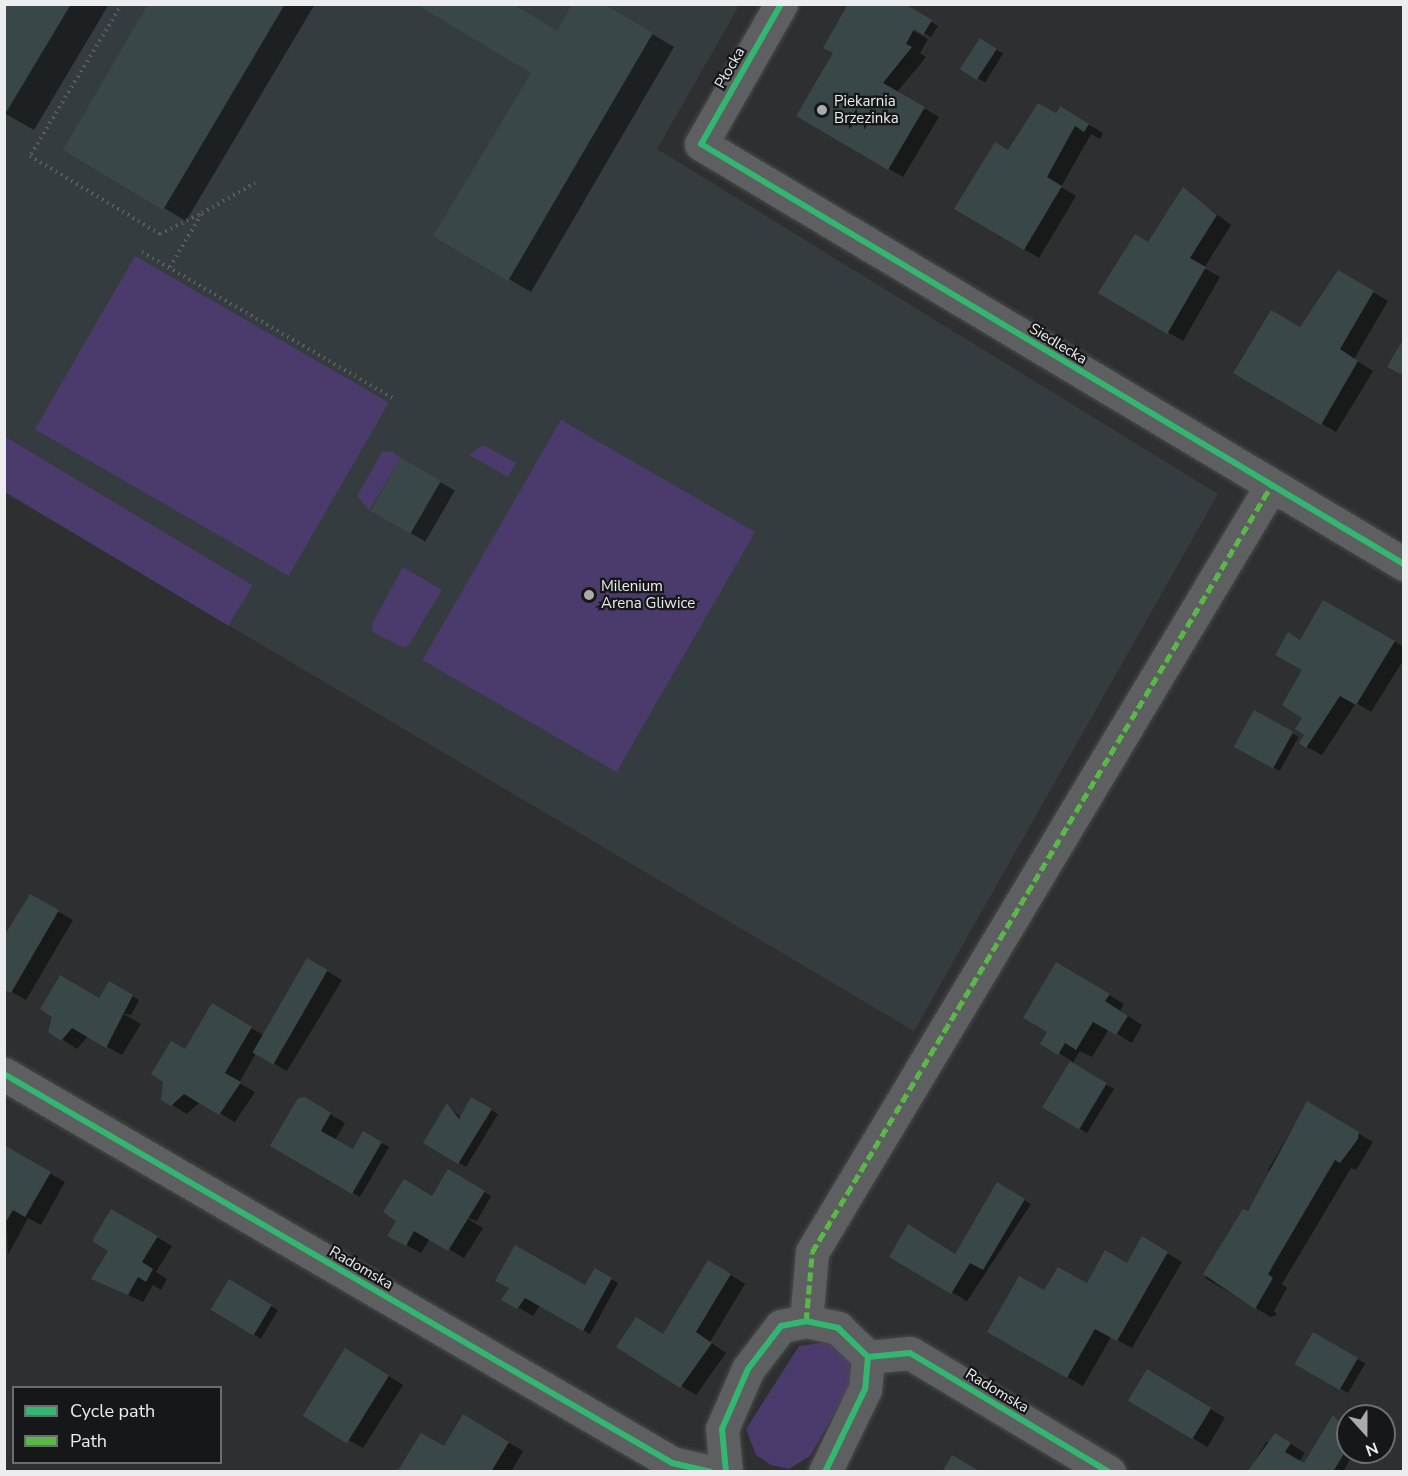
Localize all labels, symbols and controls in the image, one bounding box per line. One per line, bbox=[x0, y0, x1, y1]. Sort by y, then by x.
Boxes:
street label: Płocka bbox=[711, 44, 749, 92]
place label: Piekarnia Brzezinka bbox=[834, 92, 899, 127]
marker: Piekarnia Brzezinka bbox=[815, 103, 829, 117]
street label: Siedlecka bbox=[1026, 320, 1090, 368]
place label: Milenium Arena Gliwice bbox=[601, 577, 695, 612]
marker: Milenium Arena Gliwice bbox=[582, 588, 596, 602]
street label: Radomska bbox=[326, 1243, 396, 1293]
street label: Radomska bbox=[962, 1365, 1032, 1417]
legend bbox=[12, 1386, 222, 1464]
text: Cycle path bbox=[70, 1399, 155, 1423]
north arrow bbox=[1336, 1404, 1396, 1464]
text: Path bbox=[70, 1429, 107, 1453]
text: N bbox=[1362, 1437, 1381, 1461]

